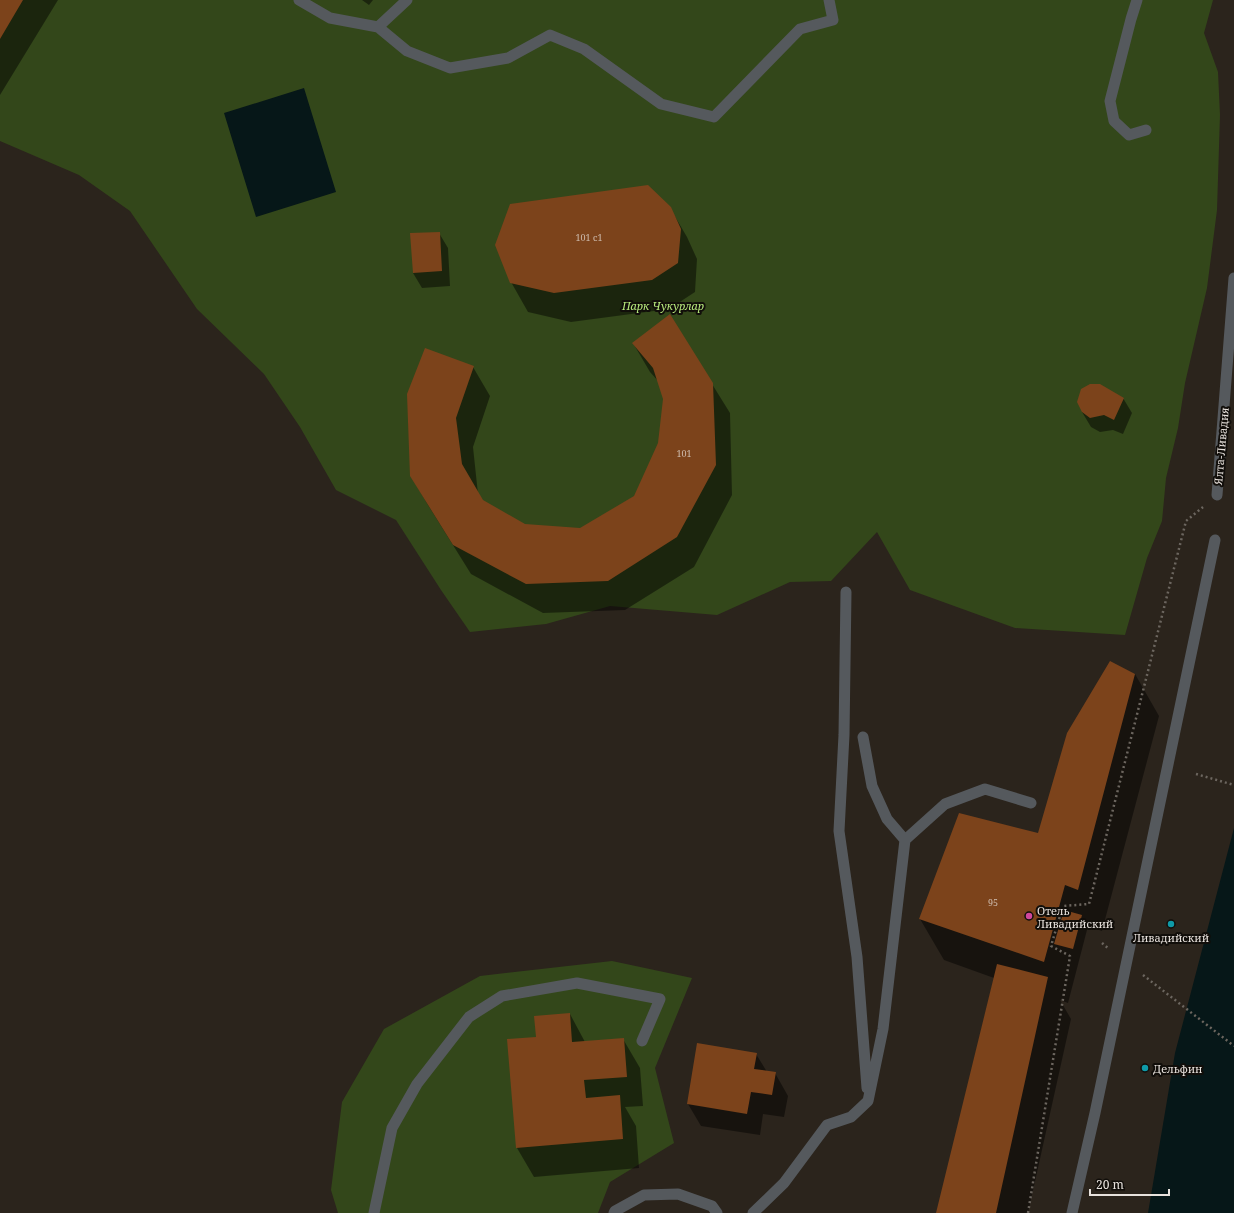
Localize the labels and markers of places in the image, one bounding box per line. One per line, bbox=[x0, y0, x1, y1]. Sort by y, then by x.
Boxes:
place label: Отель Ливадийский bbox=[1037, 903, 1113, 931]
marker: Отель Ливадийский bbox=[1024, 911, 1034, 921]
marker: Ливадийский bbox=[1166, 919, 1176, 929]
place label: Ливадийский bbox=[1133, 930, 1209, 945]
place label: Дельфин bbox=[1153, 1061, 1202, 1076]
marker: Дельфин bbox=[1140, 1063, 1150, 1073]

